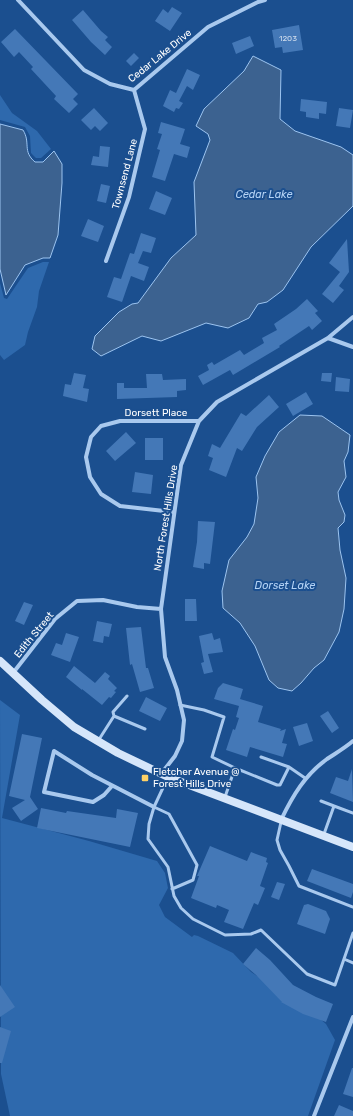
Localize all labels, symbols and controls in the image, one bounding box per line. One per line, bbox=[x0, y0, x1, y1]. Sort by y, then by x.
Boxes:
street label: Cedar Lake Drive bbox=[126, 27, 194, 85]
house number: 1203 bbox=[279, 34, 297, 43]
street label: Townsend Lane bbox=[110, 137, 140, 211]
water label: Cedar Lake bbox=[235, 188, 293, 201]
street label: Dorsett Place bbox=[125, 407, 188, 419]
street label: North Forest Hills Drive bbox=[152, 464, 180, 572]
water label: Dorset Lake bbox=[255, 579, 315, 592]
street label: Edith Street bbox=[12, 609, 56, 660]
place label: Fletcher Avenue @ Forest Hills Drive bbox=[153, 766, 240, 790]
marker: Fletcher Avenue @ Forest Hills Drive bbox=[140, 773, 150, 783]

